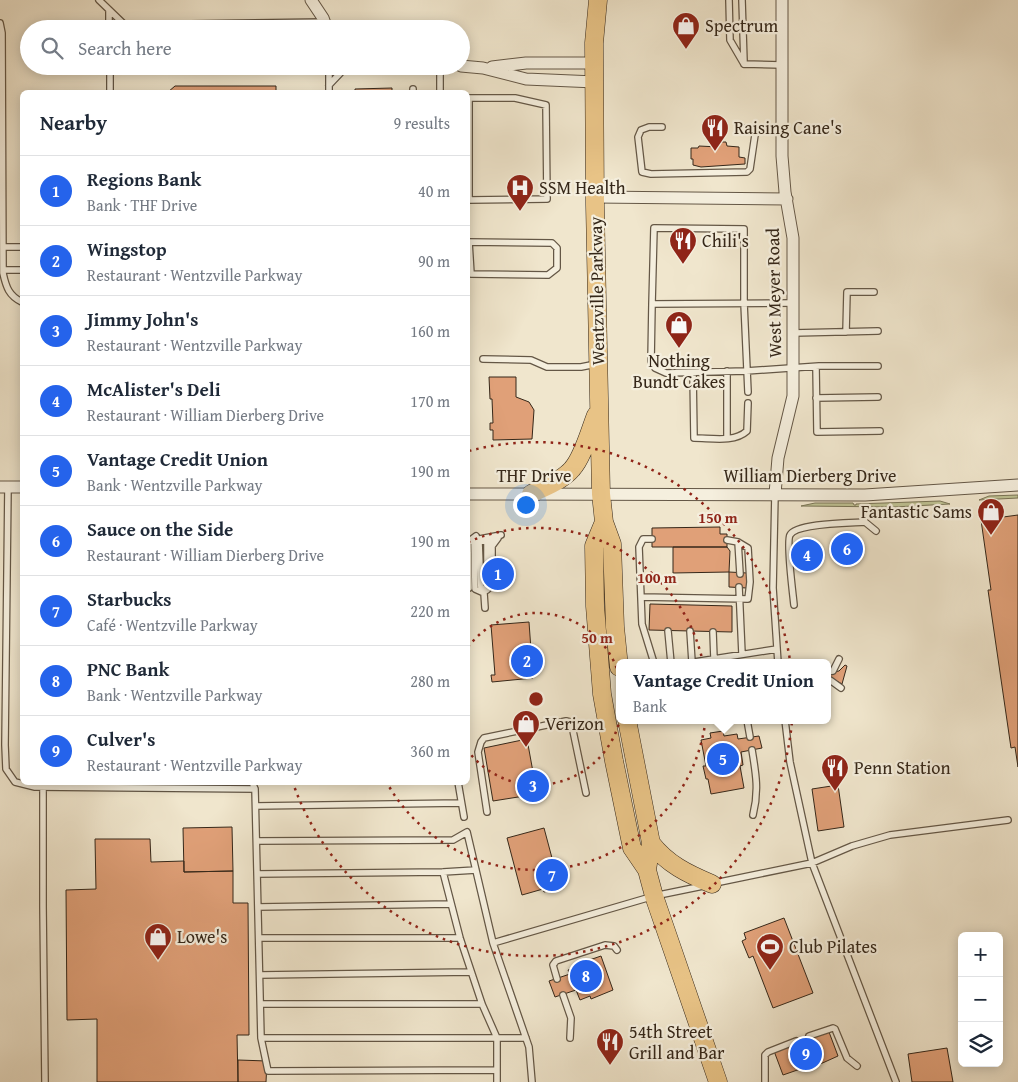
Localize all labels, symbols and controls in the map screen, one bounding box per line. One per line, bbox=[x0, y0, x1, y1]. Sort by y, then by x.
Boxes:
shop icon: Spectrum bbox=[671, 11, 701, 50]
place label: Spectrum bbox=[705, 12, 778, 39]
search box bbox=[20, 20, 470, 75]
icon: search bbox=[38, 34, 66, 62]
text: Search here bbox=[78, 34, 172, 62]
text: Nearby bbox=[40, 107, 107, 138]
text: 9 results bbox=[393, 111, 450, 135]
restaurant icon: Raising Cane's bbox=[700, 113, 730, 152]
place label: Raising Cane's bbox=[734, 114, 842, 141]
text: Regions Bank bbox=[87, 165, 201, 193]
hospital icon: SSM Health bbox=[505, 173, 535, 212]
place label: SSM Health bbox=[539, 174, 626, 201]
text: 1 bbox=[52, 179, 60, 203]
text: 40 m bbox=[418, 179, 450, 203]
text: Bank · THF Drive bbox=[87, 193, 197, 217]
street label: Wentzville Parkway bbox=[582, 216, 611, 366]
restaurant icon: Chili's bbox=[668, 226, 698, 265]
place label: Chili's bbox=[702, 227, 749, 254]
street label: West Meyer Road bbox=[759, 227, 788, 358]
text: Wingstop bbox=[87, 235, 167, 263]
text: 2 bbox=[52, 249, 60, 273]
text: 90 m bbox=[418, 249, 450, 273]
text: Restaurant · Wentzville Parkway bbox=[87, 263, 302, 287]
text: Jimmy John's bbox=[87, 305, 199, 333]
shop icon: Nothing Bundt Cakes bbox=[664, 310, 694, 349]
text: 3 bbox=[52, 319, 60, 343]
text: 160 m bbox=[410, 319, 450, 343]
text: Restaurant · Wentzville Parkway bbox=[87, 333, 302, 357]
place label: Nothing Bundt Cakes bbox=[633, 347, 725, 395]
text: McAlister's Deli bbox=[87, 375, 221, 403]
text: 4 bbox=[52, 389, 60, 413]
text: 170 m bbox=[410, 389, 450, 413]
text: Restaurant · William Dierberg Drive bbox=[87, 403, 324, 427]
text: Vantage Credit Union bbox=[87, 445, 268, 473]
text: 5 bbox=[52, 459, 60, 483]
text: 190 m bbox=[410, 459, 450, 483]
street label: THF Drive bbox=[496, 462, 572, 489]
street label: William Dierberg Drive bbox=[723, 462, 897, 489]
text: Bank · Wentzville Parkway bbox=[87, 473, 263, 497]
your location bbox=[513, 492, 539, 518]
shop icon: Fantastic Sams bbox=[976, 497, 1006, 536]
place label: Fantastic Sams bbox=[861, 498, 972, 525]
text: 150 m bbox=[698, 507, 738, 528]
text: Sauce on the Side bbox=[87, 515, 233, 543]
text: 6 bbox=[52, 529, 60, 553]
text: 190 m bbox=[410, 529, 450, 553]
pin: 6 bbox=[831, 530, 863, 568]
pin: 4 bbox=[791, 536, 823, 574]
text: Restaurant · William Dierberg Drive bbox=[87, 543, 324, 567]
pin: 1 bbox=[482, 555, 514, 593]
text: 100 m bbox=[637, 567, 677, 588]
text: Starbucks bbox=[87, 585, 171, 613]
text: 7 bbox=[52, 599, 60, 623]
text: 220 m bbox=[410, 599, 450, 623]
text: Café · Wentzville Parkway bbox=[87, 613, 258, 637]
text: 50 m bbox=[581, 627, 613, 648]
pin: 2 bbox=[511, 642, 543, 680]
text: PNC Bank bbox=[87, 655, 169, 683]
popup bbox=[616, 659, 831, 724]
text: Vantage Credit Union bbox=[633, 666, 814, 694]
text: 8 bbox=[52, 669, 60, 693]
text: 280 m bbox=[410, 669, 450, 693]
text: Bank · Wentzville Parkway bbox=[87, 683, 263, 707]
centre of rings bbox=[527, 690, 545, 708]
text: Bank bbox=[633, 694, 667, 718]
shop icon: Verizon bbox=[511, 709, 541, 748]
place label: Verizon bbox=[545, 710, 604, 737]
text: Culver's bbox=[87, 725, 155, 753]
text: 9 bbox=[52, 739, 60, 763]
text: 360 m bbox=[410, 739, 450, 763]
pin: 5 bbox=[707, 740, 739, 778]
text: Restaurant · Wentzville Parkway bbox=[87, 753, 302, 777]
restaurant icon: Penn Station bbox=[820, 753, 850, 792]
place label: Penn Station bbox=[854, 754, 951, 781]
pin: 3 bbox=[517, 767, 549, 805]
pin: 7 bbox=[536, 856, 568, 894]
shop icon: Lowe's bbox=[143, 922, 173, 961]
place label: Lowe's bbox=[177, 923, 227, 950]
sports icon: Club Pilates bbox=[755, 932, 785, 971]
map controls bbox=[958, 932, 1003, 1067]
button: + bbox=[958, 932, 1003, 977]
place label: Club Pilates bbox=[789, 933, 877, 960]
pin: 8 bbox=[570, 957, 602, 995]
button: − bbox=[958, 977, 1003, 1022]
place label: 54th Street Grill and Bar bbox=[629, 1018, 725, 1066]
button: layers bbox=[958, 1022, 1003, 1067]
restaurant icon: 54th Street Grill and Bar bbox=[595, 1027, 625, 1066]
pin: 9 bbox=[790, 1035, 822, 1073]

